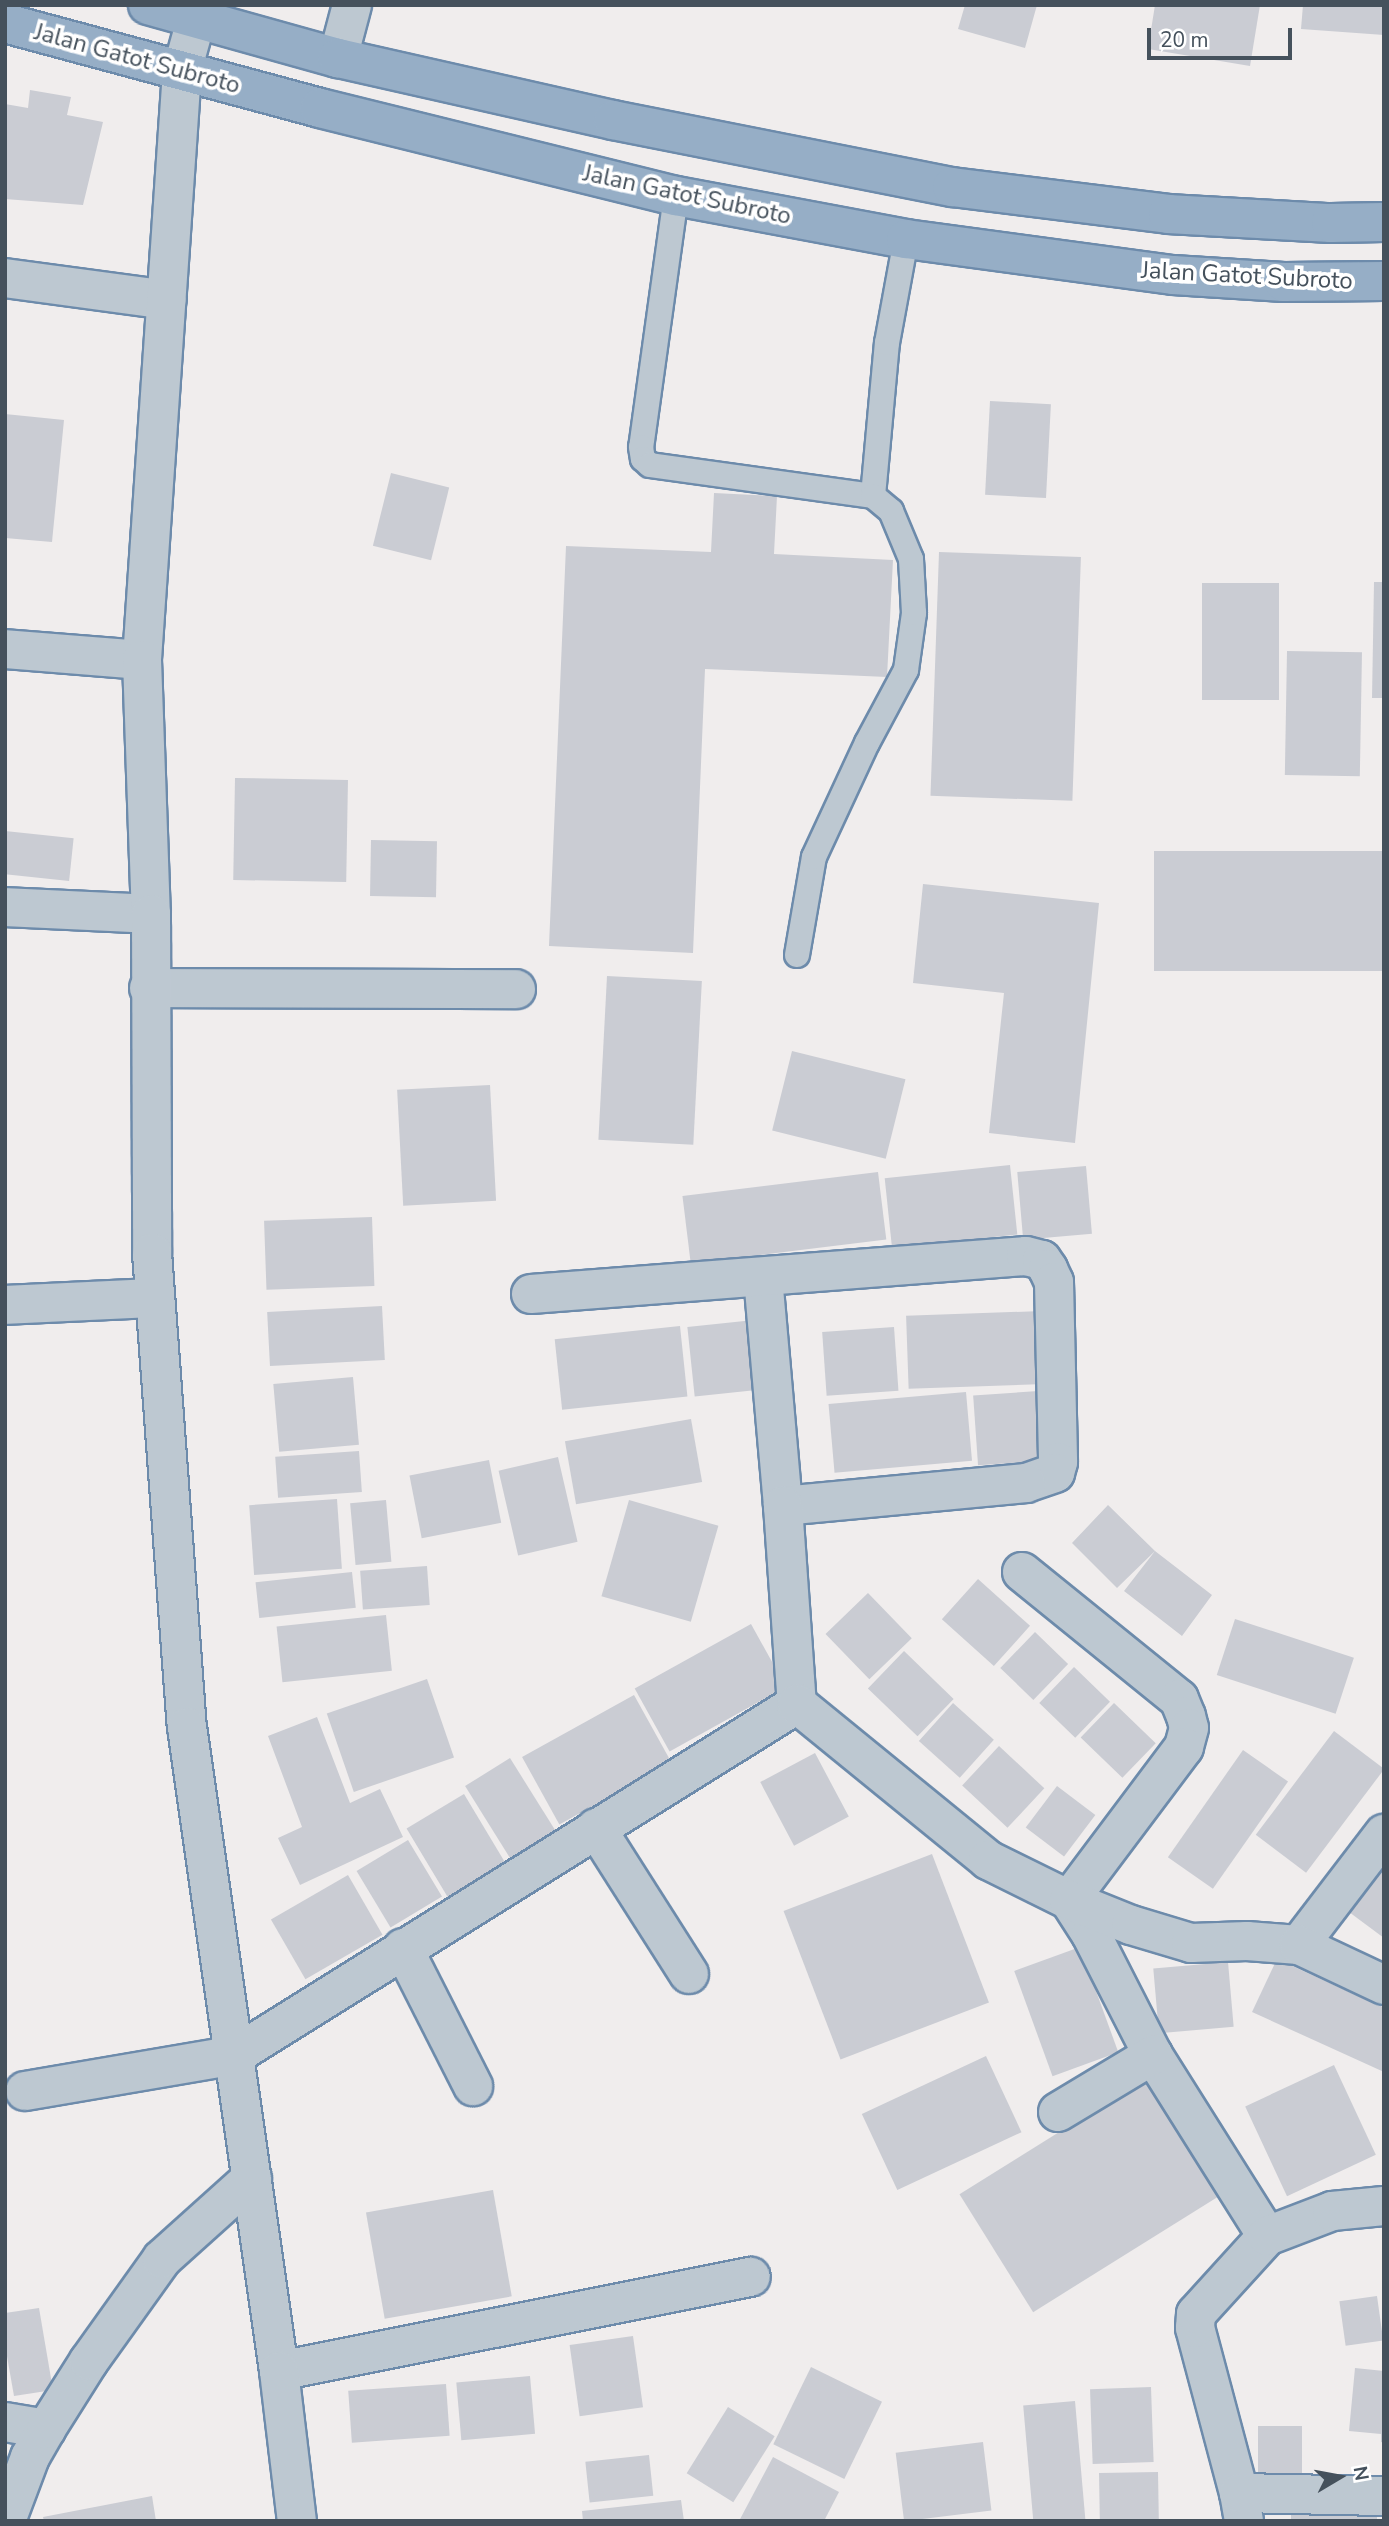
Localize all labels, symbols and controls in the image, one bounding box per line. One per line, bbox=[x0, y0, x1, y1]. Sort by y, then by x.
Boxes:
scale bar bbox=[1151, 14, 1296, 58]
street label: Jalan Gatot Subroto bbox=[31, 18, 243, 100]
text: 20 m bbox=[1160, 26, 1209, 54]
street label: Jalan Gatot Subroto bbox=[580, 159, 794, 231]
street label: Jalan Gatot Subroto bbox=[1140, 256, 1354, 296]
north arrow bbox=[1305, 2442, 1375, 2512]
text: N bbox=[1347, 2464, 1375, 2483]

